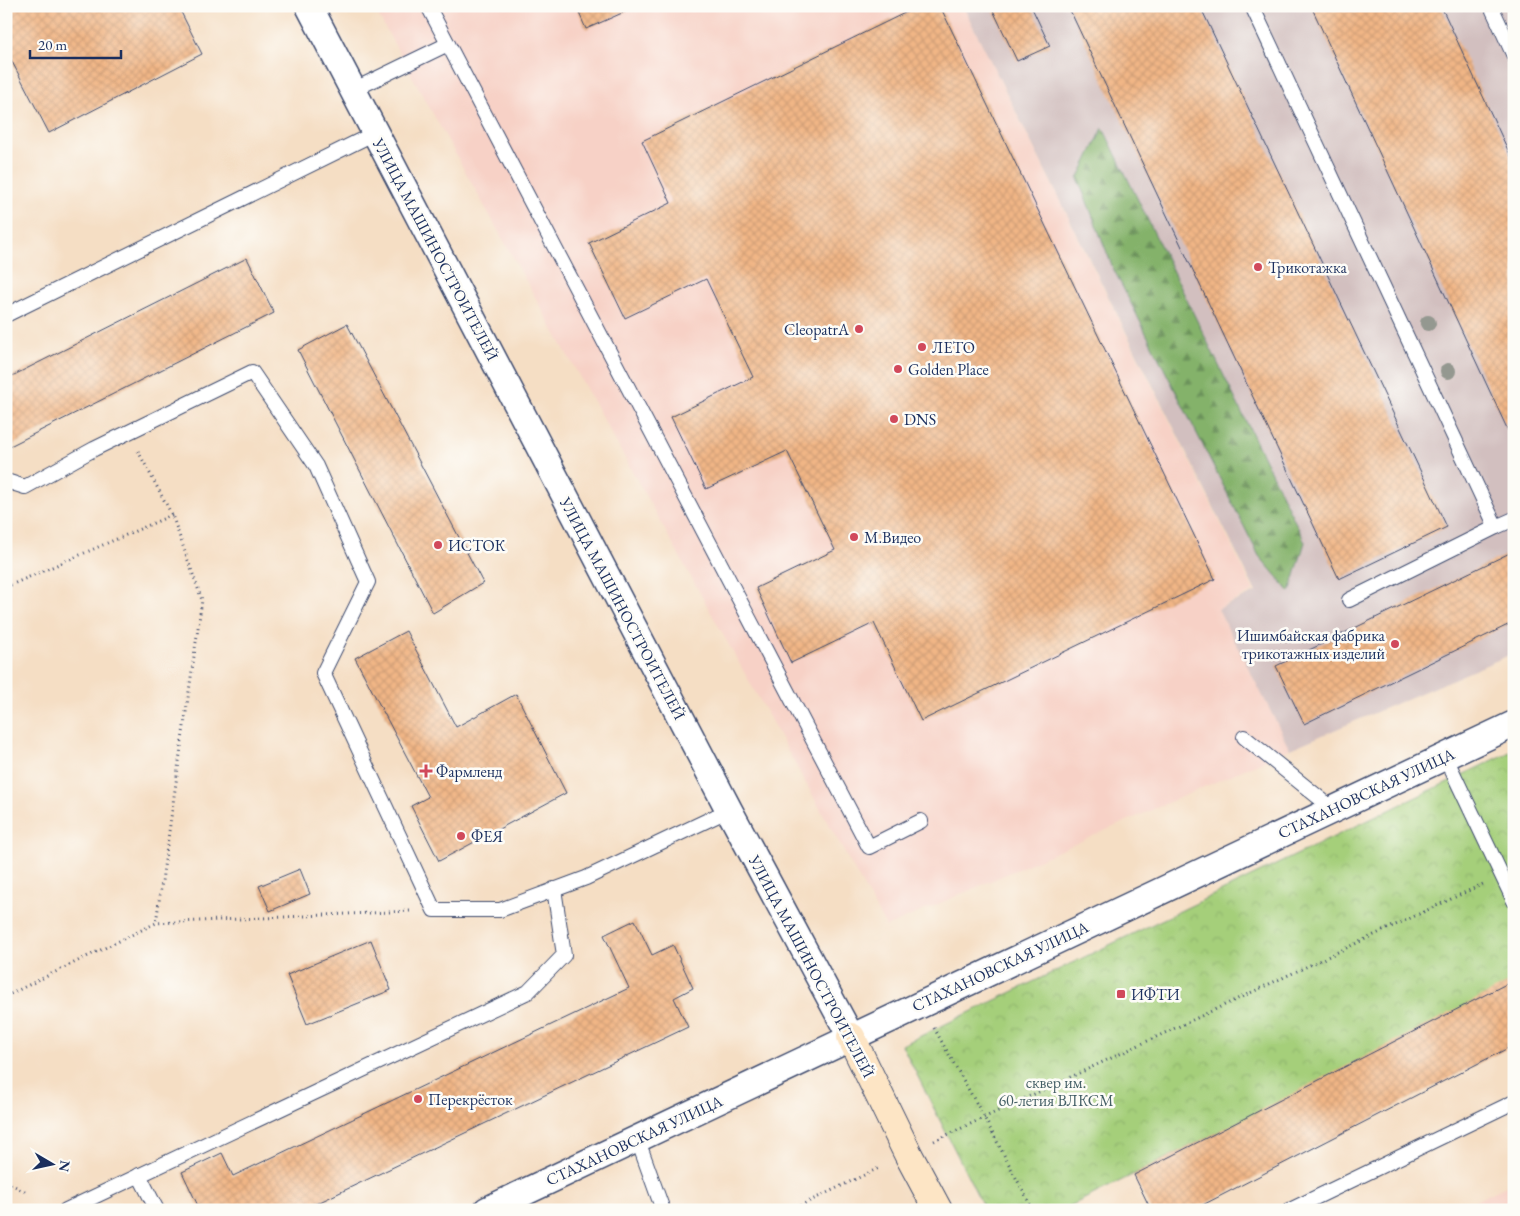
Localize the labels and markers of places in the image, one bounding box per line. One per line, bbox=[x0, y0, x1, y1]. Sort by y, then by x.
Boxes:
place label: Трикотажка bbox=[1268, 257, 1347, 278]
marker: Трикотажка bbox=[1252, 261, 1264, 273]
place label: CleopatrA bbox=[784, 319, 850, 340]
marker: CleopatrA bbox=[853, 323, 865, 335]
place label: ЛЕТО bbox=[932, 337, 975, 358]
marker: ЛЕТО bbox=[916, 341, 928, 353]
place label: Golden Place bbox=[908, 359, 989, 380]
marker: Golden Place bbox=[892, 363, 904, 375]
place label: DNS bbox=[904, 409, 936, 430]
marker: DNS bbox=[888, 413, 900, 425]
place label: М.Видео bbox=[864, 527, 921, 548]
marker: М.Видео bbox=[848, 531, 860, 543]
place label: ИСТОК bbox=[448, 535, 506, 556]
marker: ИСТОК bbox=[432, 539, 444, 551]
place label: Ишимбайская фабрика трикотажных изделий bbox=[1237, 625, 1386, 664]
marker: Ишимбайская фабрика трикотажных изделий bbox=[1389, 638, 1401, 650]
place label: Фармленд bbox=[436, 761, 503, 782]
marker: Фармленд bbox=[420, 765, 432, 777]
place label: ФЕЯ bbox=[471, 826, 503, 847]
marker: ФЕЯ bbox=[455, 830, 467, 842]
place label: ИФТИ bbox=[1131, 984, 1180, 1005]
marker: ИФТИ bbox=[1115, 988, 1127, 1000]
place label: Перекрёсток bbox=[428, 1089, 513, 1110]
marker: Перекрёсток bbox=[412, 1093, 424, 1105]

